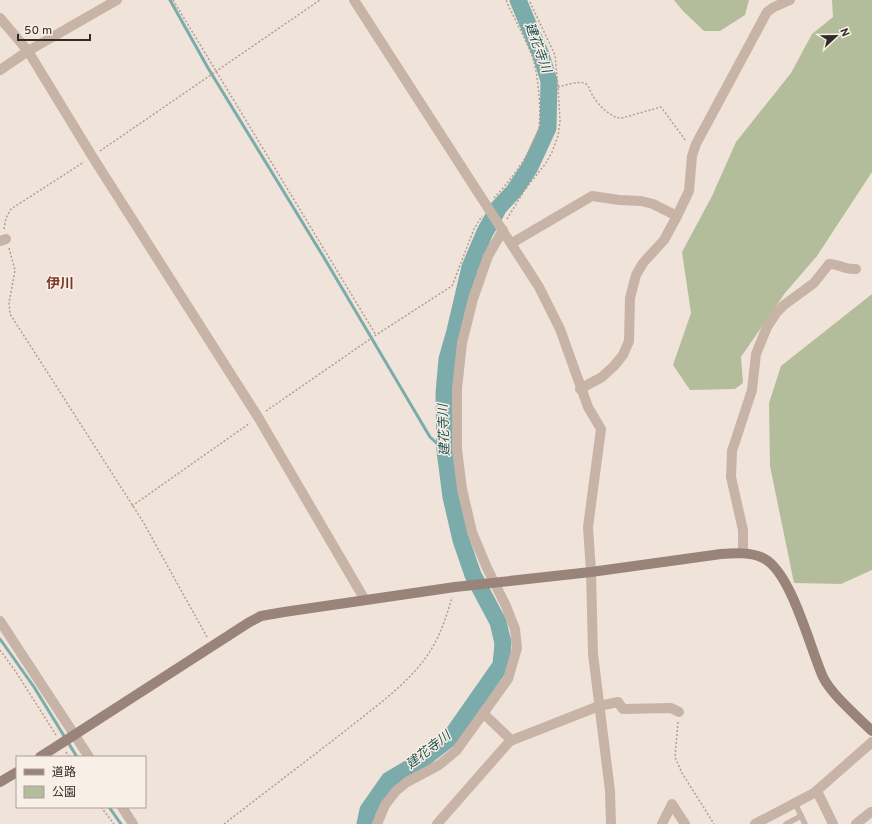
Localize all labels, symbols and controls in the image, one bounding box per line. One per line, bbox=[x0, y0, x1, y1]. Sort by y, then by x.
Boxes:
scale bar bbox=[18, 16, 90, 42]
north arrow bbox=[816, 16, 856, 56]
water label: 建花寺川 bbox=[521, 21, 554, 77]
text: 50 m bbox=[24, 23, 52, 39]
text: N bbox=[836, 26, 852, 39]
district label: 伊川 bbox=[46, 276, 74, 293]
water label: 建花寺川 bbox=[436, 402, 454, 456]
water label: 建花寺川 bbox=[404, 727, 456, 773]
legend bbox=[16, 756, 146, 808]
text: 道路 bbox=[52, 765, 76, 781]
text: 公園 bbox=[52, 785, 76, 801]

